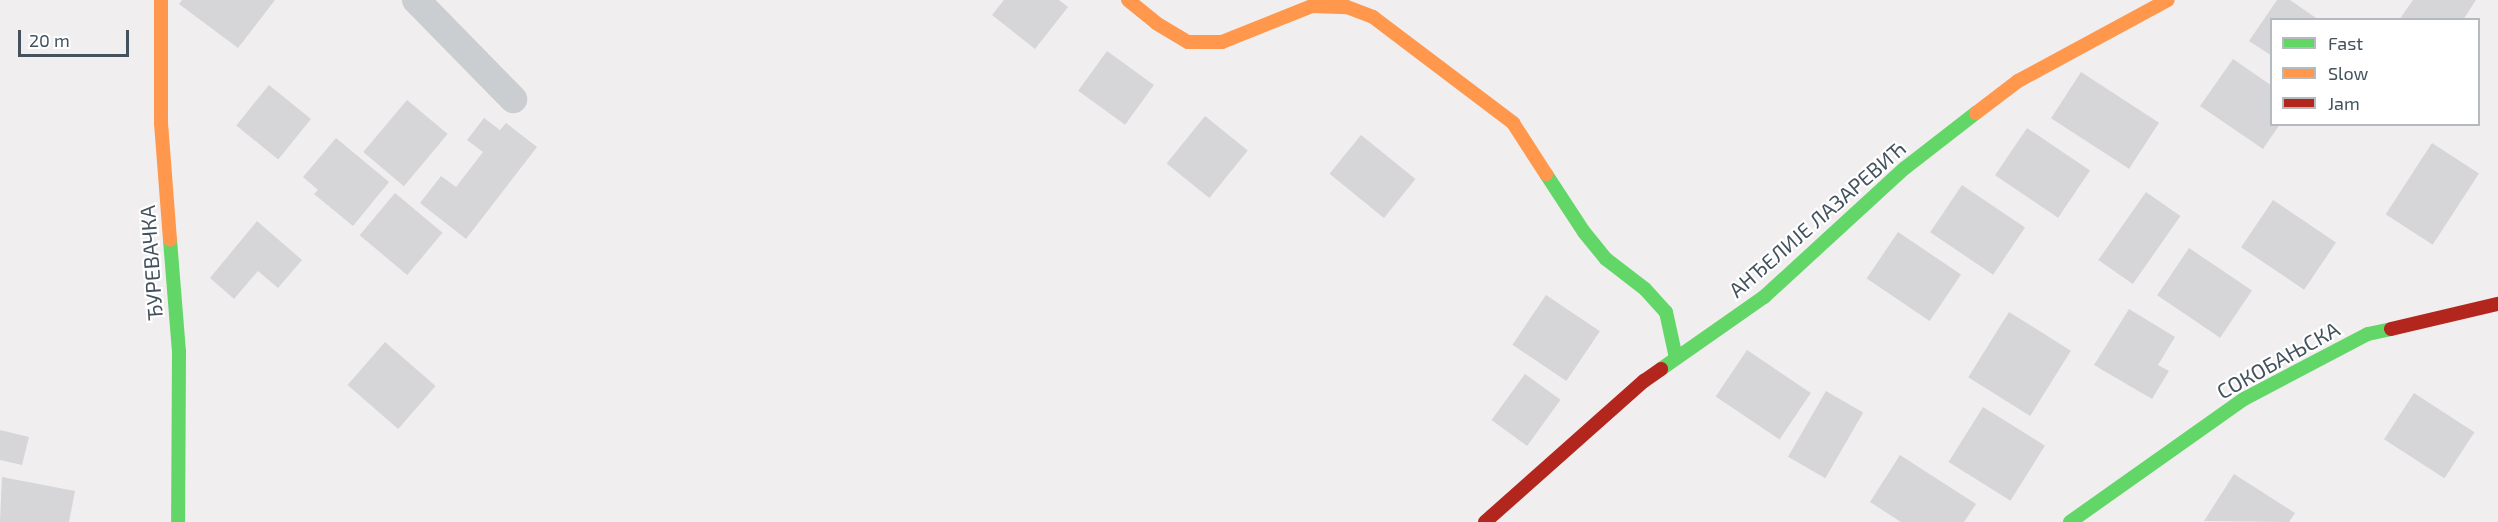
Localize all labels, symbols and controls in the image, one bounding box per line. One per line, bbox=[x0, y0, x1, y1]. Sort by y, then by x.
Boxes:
scale bar bbox=[21, 18, 132, 56]
legend bbox=[2270, 18, 2480, 126]
text: 20 m bbox=[29, 29, 70, 51]
text: Fast bbox=[2328, 32, 2363, 54]
text: Slow bbox=[2328, 62, 2368, 84]
text: Jam bbox=[2328, 92, 2360, 114]
street label: АНЂЕЛИЈЕ ЛАЗАРЕВИЋ bbox=[1724, 135, 1910, 303]
street label: ЂУРЕВАЧКА bbox=[134, 205, 168, 321]
street label: СОКОБАЊСКА bbox=[2212, 316, 2344, 404]

